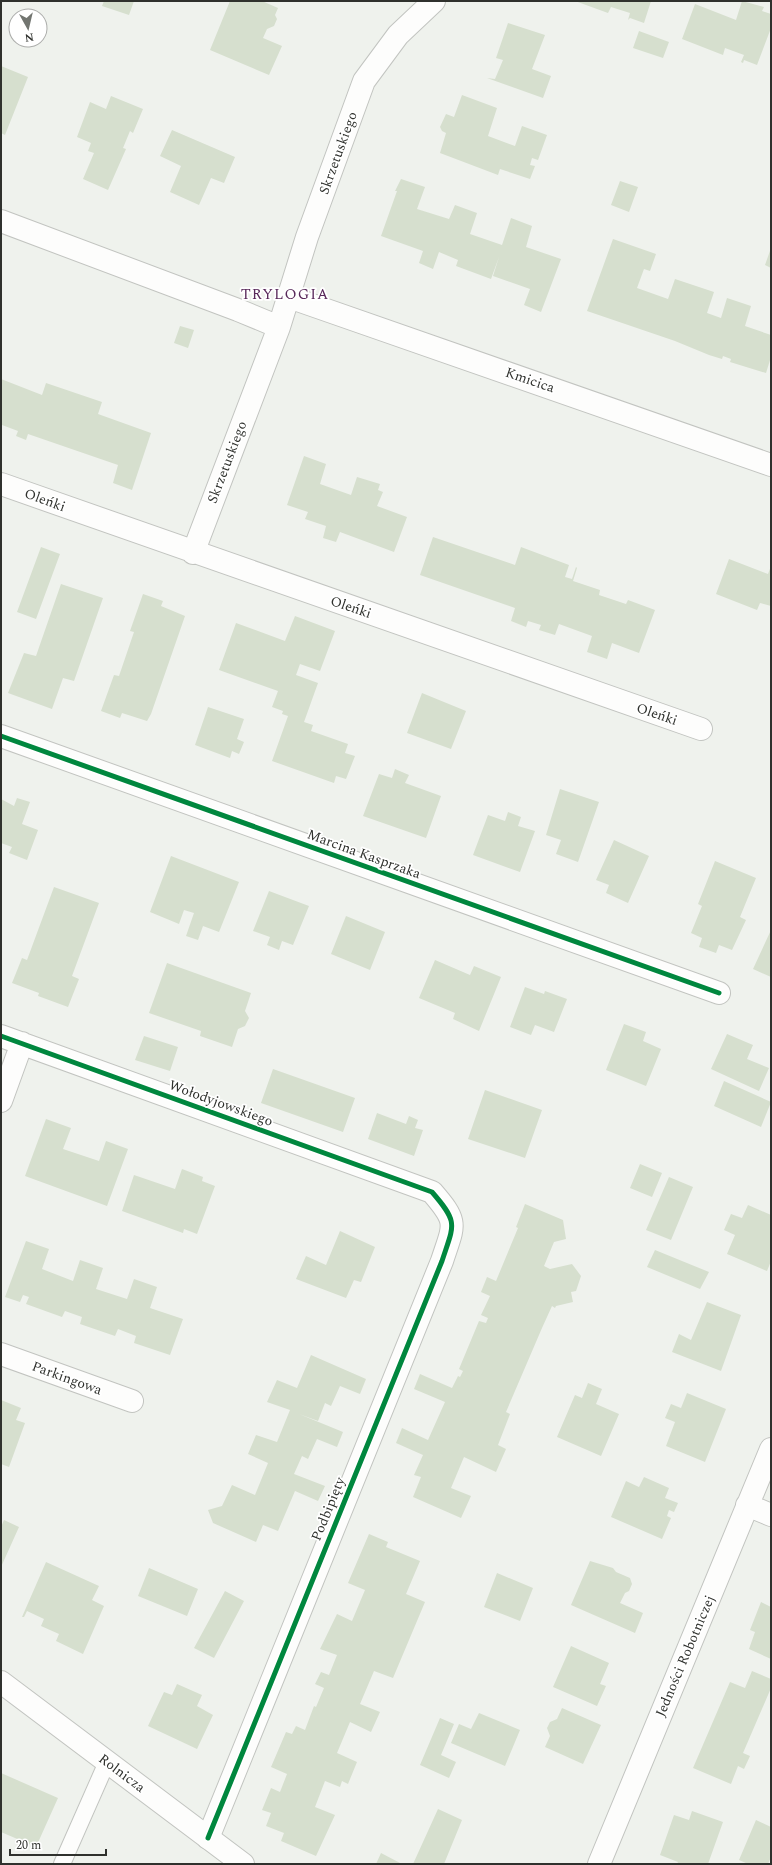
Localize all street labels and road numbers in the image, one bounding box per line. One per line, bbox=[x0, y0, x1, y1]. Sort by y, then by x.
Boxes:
street label: Skrzetuskiego bbox=[313, 109, 363, 197]
street label: Kmicica bbox=[502, 362, 558, 398]
street label: Skrzetuskiego bbox=[202, 418, 252, 506]
street label: Oleńki bbox=[22, 483, 68, 517]
street label: Oleńki bbox=[328, 590, 374, 624]
street label: Oleńki bbox=[634, 697, 680, 731]
street label: Marcina Kasprzaka bbox=[304, 824, 424, 884]
street label: Wołodyjowskiego bbox=[166, 1074, 276, 1132]
street label: Parkingowa bbox=[29, 1356, 105, 1400]
street label: Podbipięty bbox=[306, 1473, 351, 1544]
street label: Jedności Robotniczej bbox=[650, 1592, 720, 1720]
street label: Rolnicza bbox=[94, 1748, 150, 1798]

